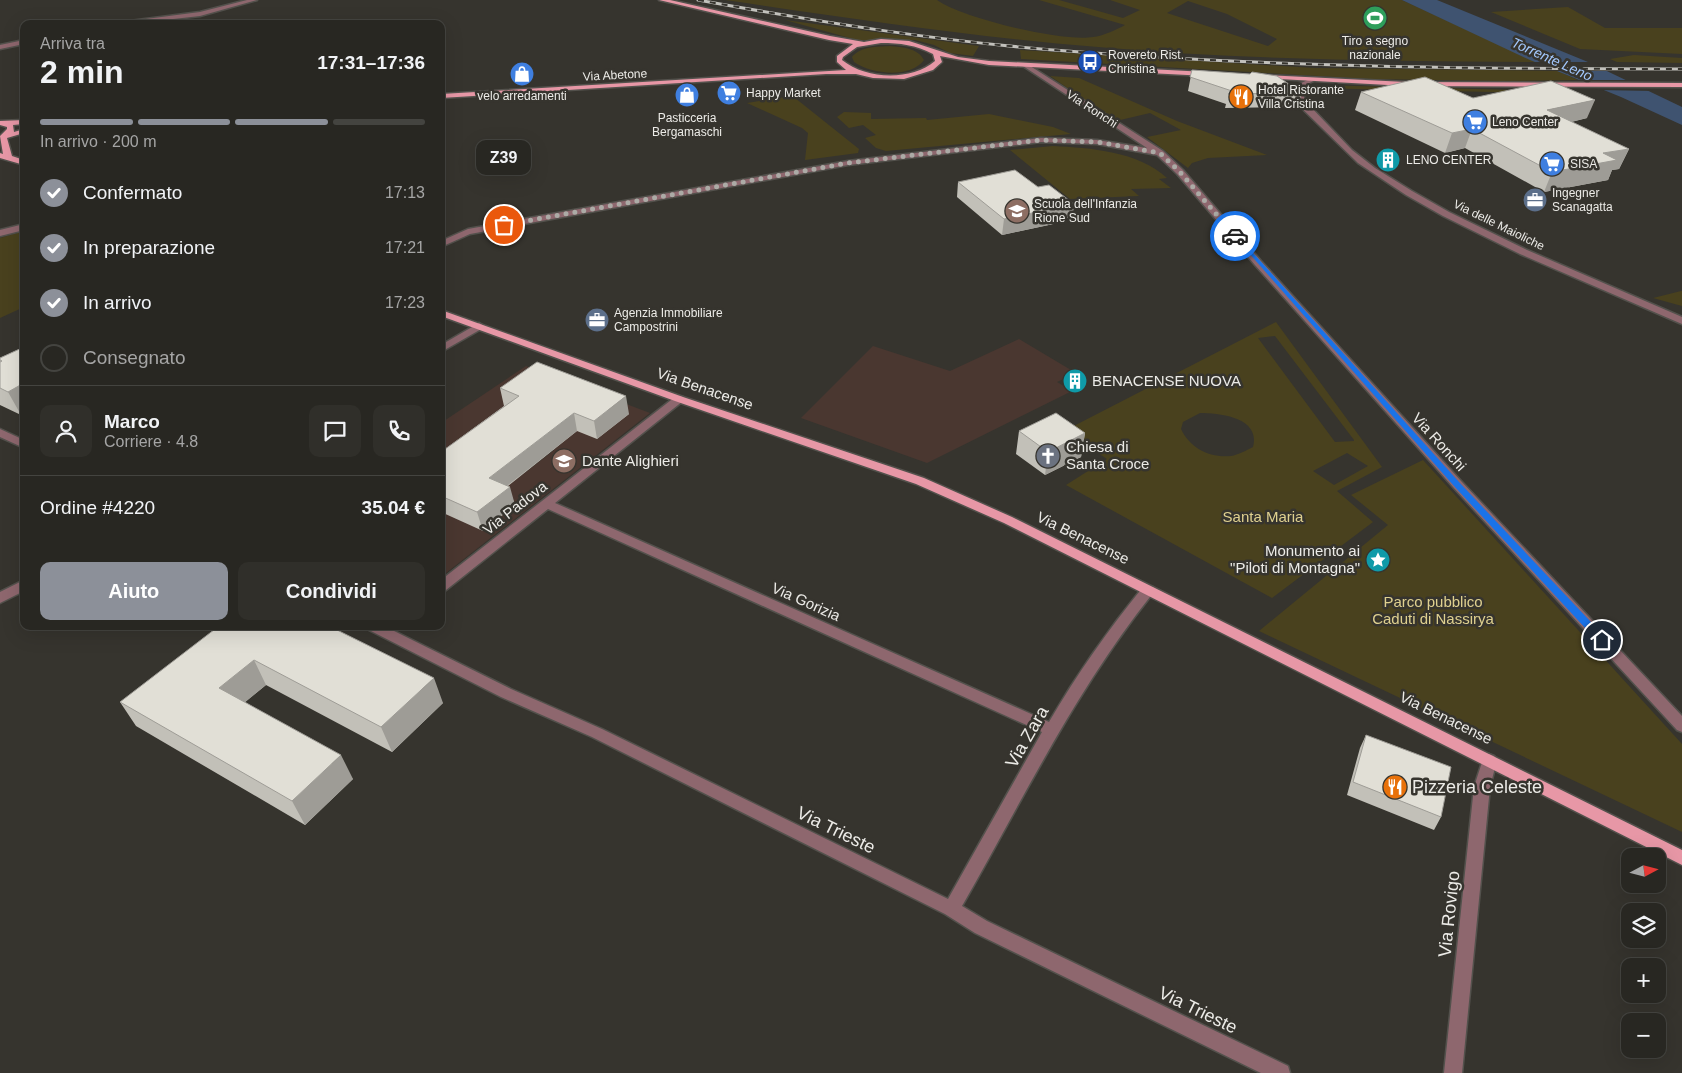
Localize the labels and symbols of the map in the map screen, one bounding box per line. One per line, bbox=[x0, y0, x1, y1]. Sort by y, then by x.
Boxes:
sports icon: Tiro a segno nazionale bbox=[1362, 5, 1388, 31]
place label: Tiro a segno nazionale bbox=[1342, 34, 1408, 62]
water label: Torrente Leno bbox=[1509, 34, 1595, 84]
place label: Rovereto Rist. Christina bbox=[1108, 48, 1184, 76]
bus stop icon: Rovereto Rist. Christina bbox=[1077, 49, 1103, 75]
shop icon: velo arredamenti bbox=[509, 61, 535, 87]
street label: Via Abetone bbox=[582, 66, 648, 84]
supermarket icon: Happy Market bbox=[716, 80, 742, 106]
shop icon: Pasticceria Bergamaschi bbox=[674, 82, 700, 108]
place label: Hotel Ristorante Villa Cristina bbox=[1258, 83, 1344, 111]
restaurant icon: Hotel Ristorante Villa Cristina bbox=[1228, 84, 1254, 110]
place label: Happy Market bbox=[746, 86, 821, 100]
street label: Via Ronchi bbox=[1064, 87, 1120, 131]
place label: velo arredamenti bbox=[477, 89, 567, 103]
supermarket icon: Leno Center bbox=[1462, 109, 1488, 135]
place label: Pasticceria Bergamaschi bbox=[652, 111, 722, 139]
place label: Leno Center bbox=[1492, 115, 1558, 129]
callout: Z39 bbox=[476, 140, 532, 175]
building icon: LENO CENTER bbox=[1375, 147, 1401, 173]
supermarket icon: SISA bbox=[1539, 151, 1565, 177]
place label: LENO CENTER bbox=[1406, 153, 1492, 167]
place label: SISA bbox=[1570, 157, 1597, 171]
place label: Ingegner Scanagatta bbox=[1552, 186, 1613, 214]
office icon: Ingegner Scanagatta bbox=[1522, 187, 1548, 213]
place label: Scuola dell'Infanzia Rione Sud bbox=[1034, 197, 1137, 225]
street label: Via delle Maioliche bbox=[1451, 197, 1547, 253]
school or university icon: Scuola dell'Infanzia Rione Sud bbox=[1004, 198, 1030, 224]
pin bbox=[483, 204, 525, 246]
courier bbox=[1210, 211, 1260, 261]
place label: Agenzia Immobiliare Campostrini bbox=[614, 306, 723, 334]
office icon: Agenzia Immobiliare Campostrini bbox=[584, 307, 610, 333]
street label: Via Benacense bbox=[655, 364, 756, 413]
building icon: BENACENSE NUOVA bbox=[1062, 368, 1088, 394]
place label: BENACENSE NUOVA bbox=[1092, 372, 1241, 389]
street label: Via Ronchi bbox=[1409, 409, 1470, 474]
place label: Chiesa di Santa Croce bbox=[1066, 438, 1149, 472]
church icon: Chiesa di Santa Croce bbox=[1035, 443, 1061, 469]
school or university icon: Dante Alighieri bbox=[551, 448, 577, 474]
place label: Dante Alighieri bbox=[582, 452, 679, 469]
street label: Via Padova bbox=[479, 477, 551, 538]
street label: Via Benacense bbox=[1034, 508, 1132, 567]
park label: Santa Maria bbox=[1223, 508, 1304, 525]
place label: Monumento ai "Piloti di Montagna" bbox=[1230, 542, 1360, 576]
place icon: Monumento ai "Piloti di Montagna" bbox=[1365, 547, 1391, 573]
street label: Via Gorizia bbox=[769, 579, 844, 624]
park label: Parco pubblico Caduti di Nassirya bbox=[1372, 593, 1495, 627]
pin bbox=[1581, 619, 1623, 661]
street label: Via Benacense bbox=[1397, 688, 1495, 747]
street label: Via Zara bbox=[1001, 702, 1053, 771]
restaurant icon: Pizzeria Celeste bbox=[1382, 774, 1408, 800]
place label: Pizzeria Celeste bbox=[1412, 777, 1542, 797]
street label: Via Trieste bbox=[794, 802, 878, 858]
north arrow bbox=[1621, 848, 1666, 892]
street label: Via Rovigo bbox=[1435, 870, 1463, 958]
street label: Via Trieste bbox=[1156, 982, 1240, 1038]

